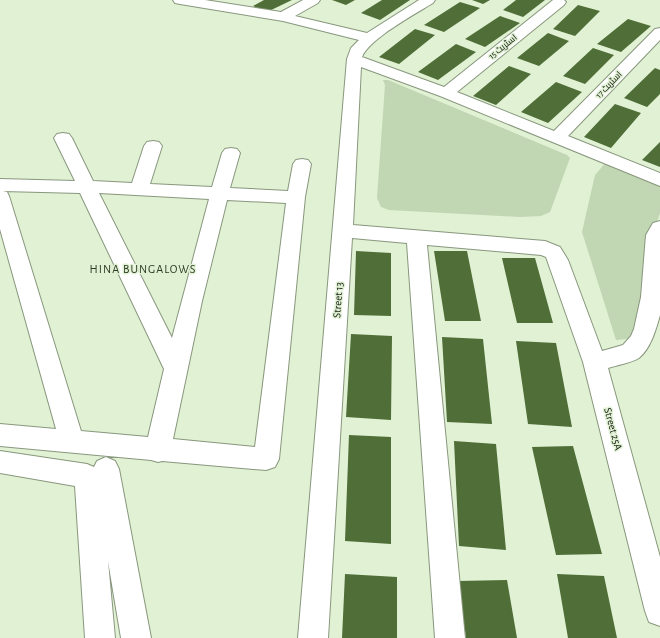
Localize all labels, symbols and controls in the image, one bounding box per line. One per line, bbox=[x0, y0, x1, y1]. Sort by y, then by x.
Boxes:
street label: اسٹریٹ 15 bbox=[487, 32, 519, 61]
street label: اسٹریٹ 17 bbox=[593, 69, 624, 100]
district label: HINA BUNGALOWS bbox=[90, 263, 196, 275]
street label: Street 13 bbox=[331, 281, 345, 318]
street label: Street 25A bbox=[602, 406, 624, 452]

